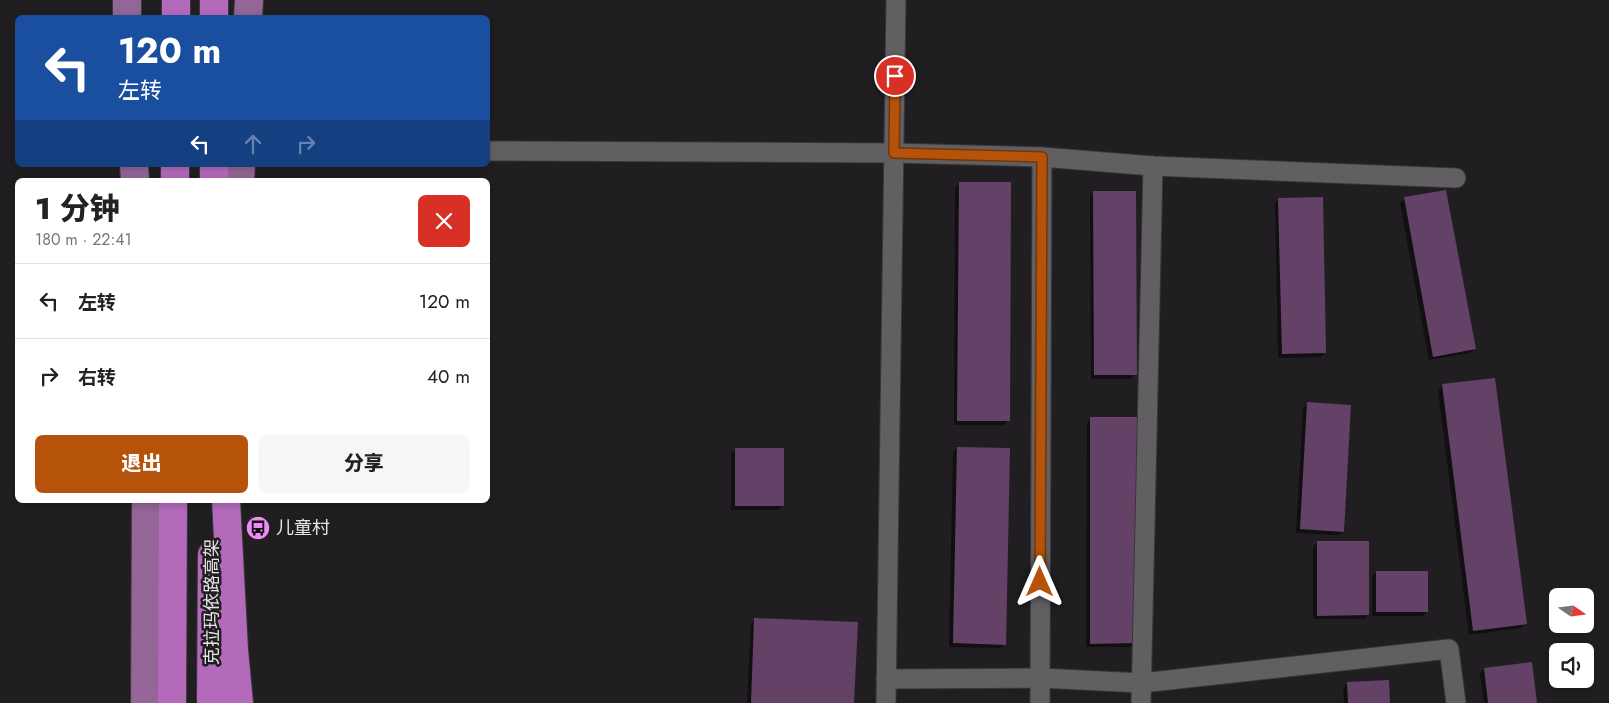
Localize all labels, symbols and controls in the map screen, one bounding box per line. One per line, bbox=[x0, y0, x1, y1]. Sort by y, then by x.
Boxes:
text: 120 m bbox=[118, 26, 221, 76]
icon: left bbox=[35, 35, 100, 100]
pin bbox=[874, 55, 916, 97]
icon: arrive bbox=[881, 62, 909, 90]
text: 左转 bbox=[118, 74, 162, 106]
icon: left bbox=[186, 130, 214, 158]
icon: ahead bbox=[239, 130, 267, 158]
icon: right bbox=[292, 130, 320, 158]
text: 1 分钟 bbox=[35, 187, 120, 230]
button: close bbox=[418, 195, 470, 247]
text: 180 m · 22:41 bbox=[35, 228, 132, 251]
icon: left bbox=[35, 287, 63, 315]
text: 120 m bbox=[419, 288, 470, 315]
text: 左转 bbox=[78, 289, 116, 316]
icon: right bbox=[35, 362, 63, 390]
text: 40 m bbox=[427, 363, 470, 390]
text: 右转 bbox=[78, 364, 116, 391]
button: 退出 bbox=[35, 435, 248, 493]
button: 分享 bbox=[258, 435, 470, 493]
bus stop icon: 儿童村 bbox=[245, 515, 271, 541]
place label: 儿童村 bbox=[276, 515, 330, 541]
street label: 克拉玛依路高架 bbox=[199, 539, 225, 665]
position arrow bbox=[1013, 555, 1065, 607]
north arrow bbox=[1549, 588, 1594, 632]
map controls bbox=[1549, 588, 1594, 688]
button: sound bbox=[1549, 643, 1594, 688]

